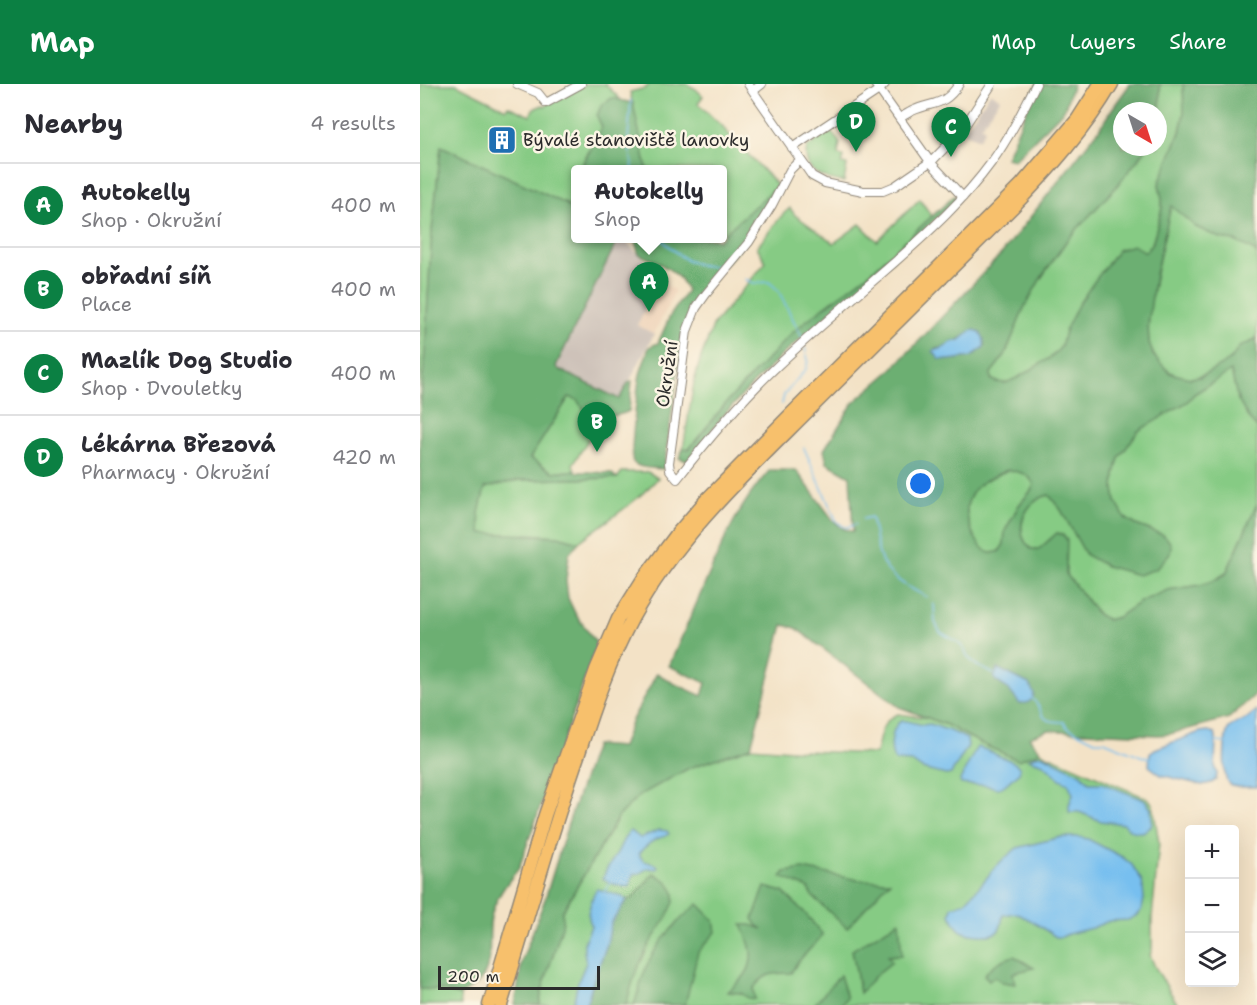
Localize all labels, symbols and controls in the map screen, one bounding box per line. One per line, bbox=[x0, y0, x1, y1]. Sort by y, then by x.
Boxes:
text: Map bbox=[30, 23, 95, 61]
text: Map bbox=[991, 28, 1036, 56]
text: Layers bbox=[1069, 28, 1136, 56]
text: Share bbox=[1169, 28, 1227, 56]
north arrow bbox=[1113, 102, 1167, 156]
pin: D bbox=[836, 103, 876, 152]
text: Nearby bbox=[24, 106, 123, 141]
pin: C bbox=[932, 107, 970, 157]
text: 4 results bbox=[310, 110, 396, 136]
building icon: Bývalé stanoviště lanovky bbox=[486, 124, 518, 156]
place label: Bývalé stanoviště lanovky bbox=[523, 128, 749, 152]
popup bbox=[571, 165, 727, 243]
text: Autokelly bbox=[594, 177, 704, 206]
text: Autokelly bbox=[81, 178, 191, 207]
text: A bbox=[36, 192, 51, 218]
text: 400 m bbox=[330, 192, 396, 218]
text: Shop bbox=[594, 206, 641, 232]
text: Shop · Okružní bbox=[81, 207, 222, 233]
text: obřadní síň bbox=[81, 262, 211, 291]
pin: A bbox=[630, 262, 668, 312]
text: B bbox=[37, 276, 50, 302]
text: 400 m bbox=[330, 276, 396, 302]
text: Place bbox=[81, 291, 132, 317]
street label: Okružní bbox=[650, 339, 684, 409]
text: Mazlík Dog Studio bbox=[81, 346, 293, 375]
text: C bbox=[37, 360, 50, 386]
text: 400 m bbox=[330, 360, 396, 386]
text: Shop · Dvouletky bbox=[81, 375, 242, 401]
pin: B bbox=[578, 402, 616, 452]
text: Lékárna Březová bbox=[81, 430, 276, 459]
text: D bbox=[36, 444, 51, 470]
text: 420 m bbox=[332, 444, 396, 470]
text: Pharmacy · Okružní bbox=[81, 459, 270, 485]
your location bbox=[906, 469, 935, 498]
map controls bbox=[1185, 825, 1239, 987]
button: + bbox=[1185, 825, 1239, 879]
button: − bbox=[1185, 879, 1239, 933]
button: layers bbox=[1185, 933, 1239, 987]
scale bar bbox=[438, 963, 600, 990]
text: 200 m bbox=[447, 966, 499, 987]

